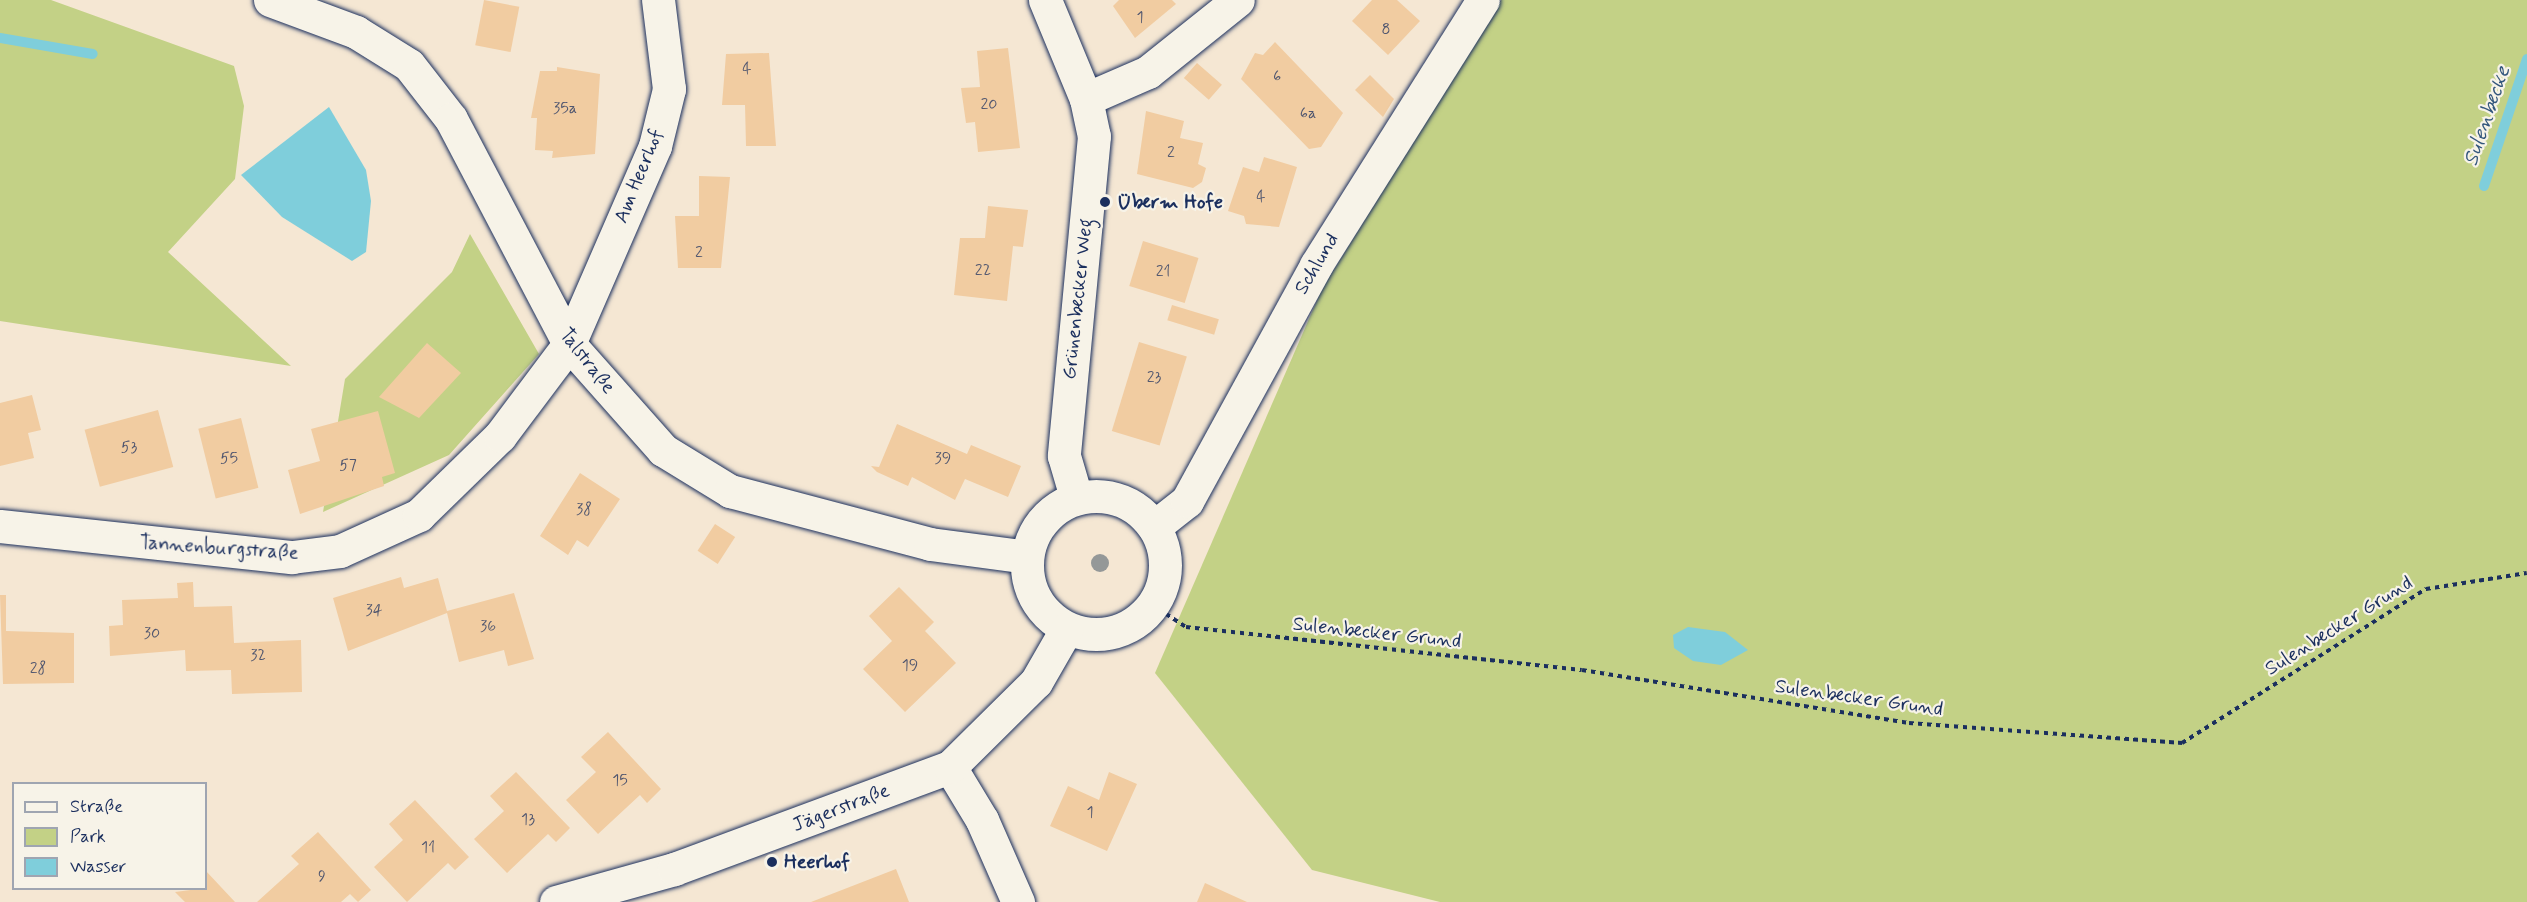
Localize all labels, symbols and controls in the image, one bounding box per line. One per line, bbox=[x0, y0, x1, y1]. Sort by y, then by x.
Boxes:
house number: 1 bbox=[1136, 8, 1144, 28]
house number: 8 bbox=[1381, 20, 1391, 40]
house number: 4 bbox=[742, 59, 752, 79]
water label: Sulenbecke bbox=[2458, 63, 2516, 169]
house number: 6 bbox=[1273, 67, 1281, 87]
house number: 20 bbox=[981, 95, 997, 115]
house number: 35a bbox=[553, 99, 577, 119]
house number: 6a bbox=[1300, 104, 1316, 124]
street label: Am Heerhof bbox=[609, 125, 669, 227]
house number: 2 bbox=[1167, 143, 1175, 163]
house number: 4 bbox=[1256, 187, 1266, 207]
place label: Überm Hofe bbox=[1117, 190, 1223, 214]
marker: Überm Hofe bbox=[1098, 195, 1112, 209]
street label: Grünenbecker Weg bbox=[1058, 217, 1098, 381]
street label: Schlund bbox=[1289, 229, 1345, 299]
house number: 2 bbox=[695, 243, 703, 263]
house number: 22 bbox=[975, 261, 991, 281]
house number: 21 bbox=[1156, 262, 1170, 282]
street label: Talstraße bbox=[554, 323, 620, 399]
house number: 23 bbox=[1147, 368, 1161, 388]
house number: 53 bbox=[121, 438, 137, 458]
house number: 55 bbox=[220, 449, 238, 469]
house number: 39 bbox=[935, 449, 951, 469]
house number: 57 bbox=[339, 456, 357, 476]
house number: 38 bbox=[576, 500, 592, 520]
street label: Tannenburgstraße bbox=[139, 530, 299, 566]
street label: Sulenbecker Grund bbox=[2261, 571, 2417, 681]
house number: 34 bbox=[366, 601, 382, 621]
street label: Sulenbecker Grund bbox=[1292, 612, 1462, 654]
house number: 36 bbox=[480, 617, 496, 637]
house number: 30 bbox=[144, 624, 160, 644]
house number: 32 bbox=[250, 646, 266, 666]
house number: 19 bbox=[902, 656, 918, 676]
house number: 28 bbox=[30, 659, 46, 679]
street label: Sulenbecker Grund bbox=[1773, 674, 1945, 722]
house number: 15 bbox=[612, 771, 628, 791]
street label: Jägerstraße bbox=[789, 779, 893, 837]
legend bbox=[12, 782, 207, 890]
text: Straße bbox=[70, 795, 123, 819]
house number: 1 bbox=[1086, 803, 1094, 823]
house number: 13 bbox=[521, 810, 535, 830]
text: Park bbox=[70, 825, 106, 849]
house number: 11 bbox=[421, 838, 435, 858]
place label: Heerhof bbox=[784, 850, 850, 874]
text: Wasser bbox=[70, 855, 126, 879]
marker: Heerhof bbox=[765, 855, 779, 869]
house number: 9 bbox=[318, 867, 326, 887]

